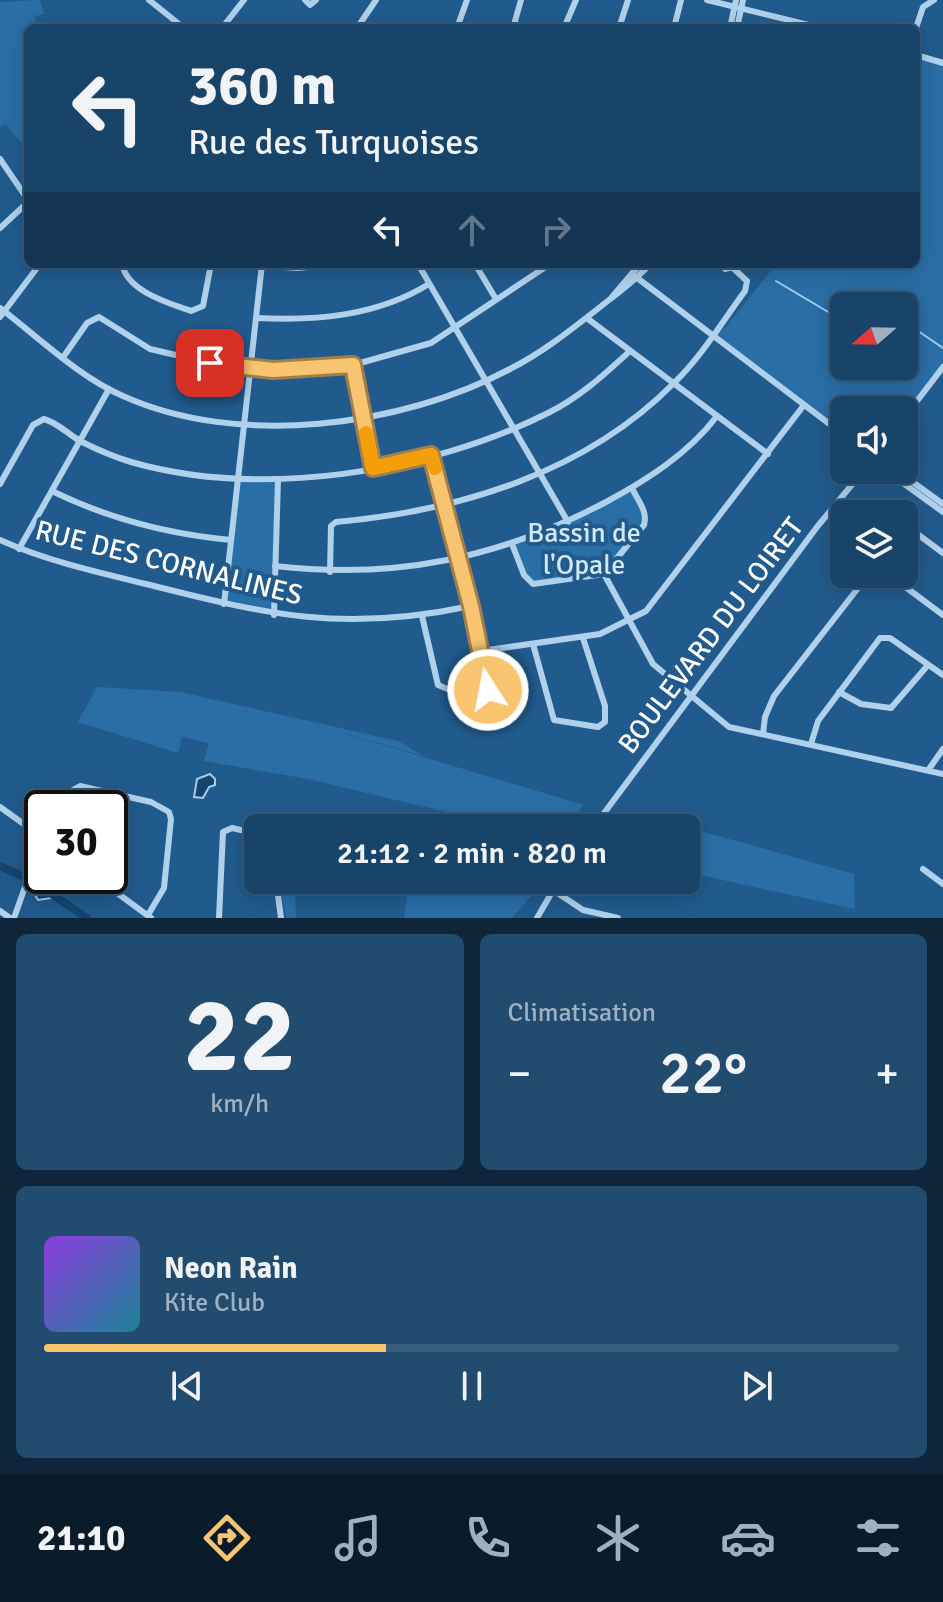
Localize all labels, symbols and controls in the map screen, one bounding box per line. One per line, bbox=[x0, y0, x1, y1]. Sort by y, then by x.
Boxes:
text: 360 m bbox=[188, 51, 336, 120]
icon: left bbox=[56, 56, 160, 160]
text: Rue des Turquoises bbox=[188, 120, 479, 165]
icon: left bbox=[366, 208, 410, 252]
icon: ahead bbox=[450, 208, 494, 252]
icon: right bbox=[534, 208, 578, 252]
north arrow bbox=[830, 292, 918, 380]
map controls bbox=[830, 292, 918, 588]
pin bbox=[176, 329, 244, 397]
icon: arrive bbox=[188, 341, 232, 385]
button: sound bbox=[830, 396, 918, 484]
button: layers bbox=[830, 500, 918, 588]
street label: BOULEVARD DU LOIRET bbox=[611, 511, 811, 760]
street label: RUE DES CORNALINES bbox=[32, 513, 306, 613]
park label: Bassin de l'Opale bbox=[527, 516, 641, 582]
position arrow bbox=[446, 648, 530, 732]
speed limit sign: 30 bbox=[24, 790, 128, 894]
text: 21:12 · 2 min · 820 m bbox=[337, 835, 607, 872]
text: 22 bbox=[184, 972, 296, 1100]
text: Climatisation bbox=[508, 997, 656, 1029]
text: 22° bbox=[659, 1037, 747, 1111]
text: − bbox=[508, 1047, 531, 1101]
text: + bbox=[875, 1047, 899, 1101]
text: km/h bbox=[210, 1088, 269, 1120]
text: Neon Rain bbox=[164, 1250, 298, 1287]
text: Kite Club bbox=[164, 1287, 265, 1319]
icon: previous bbox=[165, 1364, 209, 1408]
icon: pause bbox=[450, 1364, 494, 1408]
icon: next bbox=[735, 1364, 779, 1408]
icon: directions bbox=[199, 1510, 255, 1566]
icon: music bbox=[330, 1510, 386, 1566]
icon: phone bbox=[460, 1510, 516, 1566]
icon: climate bbox=[590, 1510, 646, 1566]
icon: car bbox=[720, 1510, 776, 1566]
icon: filters bbox=[850, 1510, 906, 1566]
text: 21:10 bbox=[37, 1516, 125, 1561]

